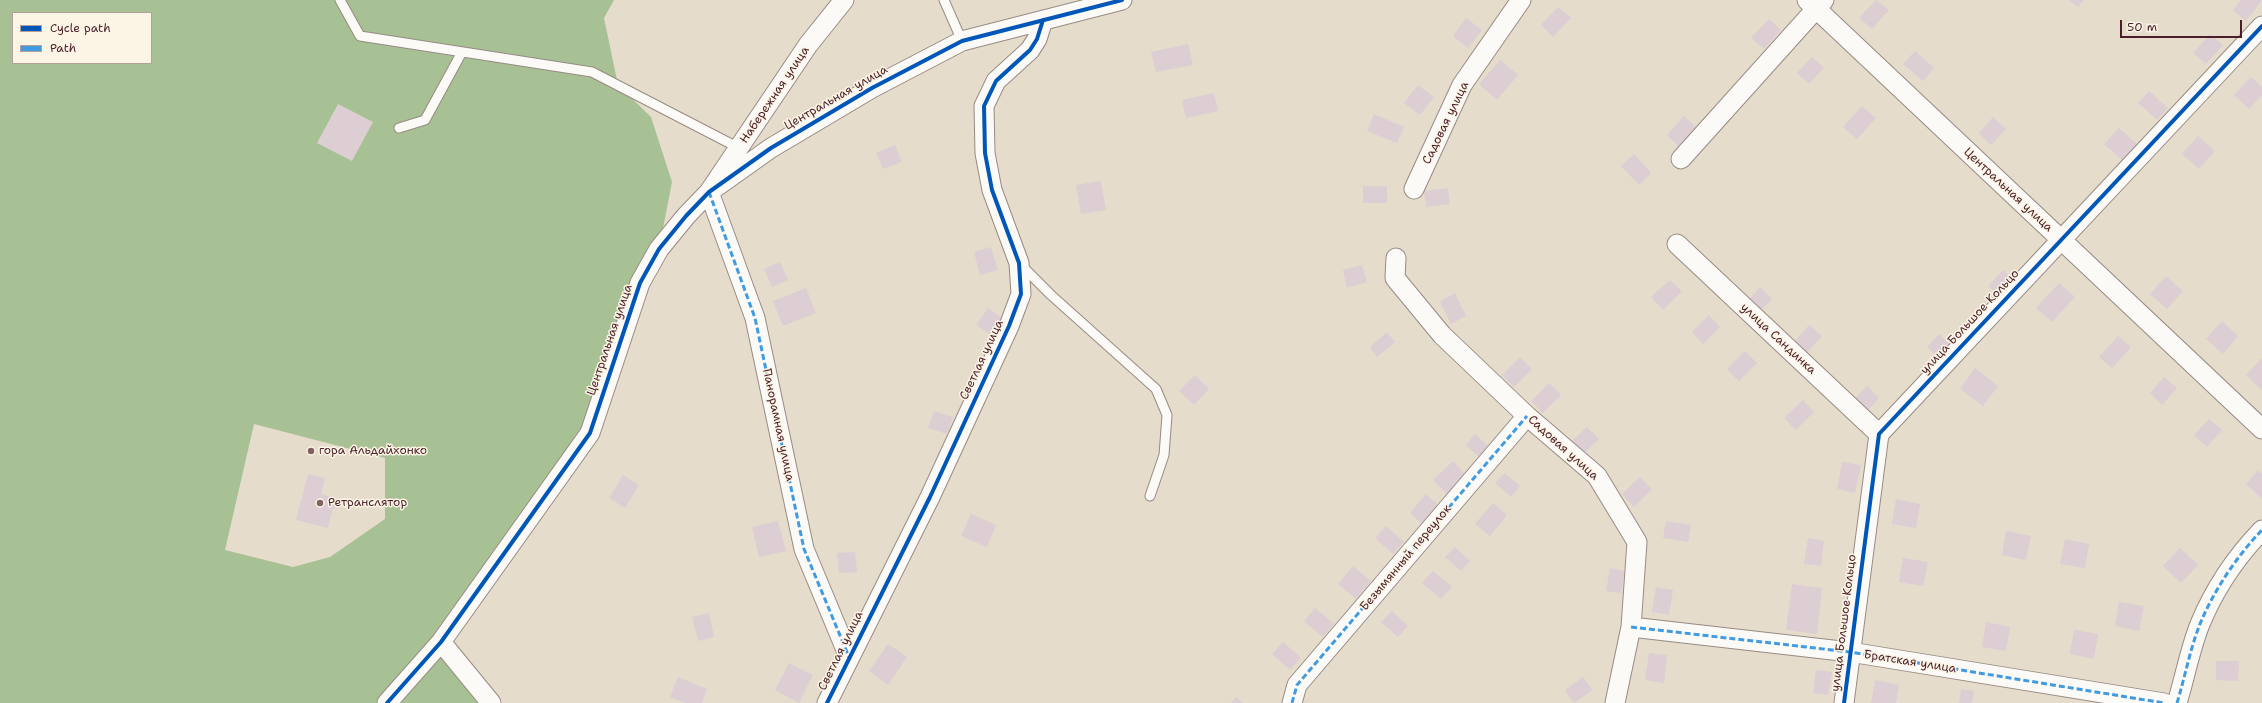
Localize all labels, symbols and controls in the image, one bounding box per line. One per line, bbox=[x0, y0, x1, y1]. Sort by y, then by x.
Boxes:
legend bbox=[12, 12, 152, 64]
scale bar bbox=[2122, 12, 2244, 38]
text: 50 m bbox=[2127, 19, 2157, 35]
text: Cycle path bbox=[50, 20, 111, 36]
text: Path bbox=[50, 40, 76, 56]
street label: Набережная улица bbox=[737, 44, 813, 146]
street label: Центральная улица bbox=[782, 63, 890, 133]
street label: Садовая улица bbox=[1420, 79, 1472, 167]
street label: Центральная улица bbox=[1960, 145, 2056, 235]
street label: улица Большое Кольцо bbox=[1918, 267, 2022, 377]
street label: Центральная улица bbox=[584, 282, 636, 398]
street label: улица Сандинка bbox=[1737, 300, 1819, 378]
street label: Светлая улица bbox=[957, 318, 1007, 402]
street label: Панорамная улица bbox=[759, 367, 797, 483]
street label: Садовая улица bbox=[1525, 412, 1601, 484]
place label: гора Альдайхонко bbox=[319, 444, 427, 458]
marker: гора Альдайхонко bbox=[306, 446, 316, 456]
place label: Ретранслятор bbox=[328, 496, 407, 510]
marker: Ретранслятор bbox=[315, 498, 325, 508]
street label: Безымянный переулок bbox=[1357, 502, 1455, 614]
street label: улица Большое Кольцо bbox=[1828, 553, 1860, 693]
street label: Светлая улица bbox=[816, 609, 866, 693]
street label: Братская улица bbox=[1863, 648, 1957, 676]

